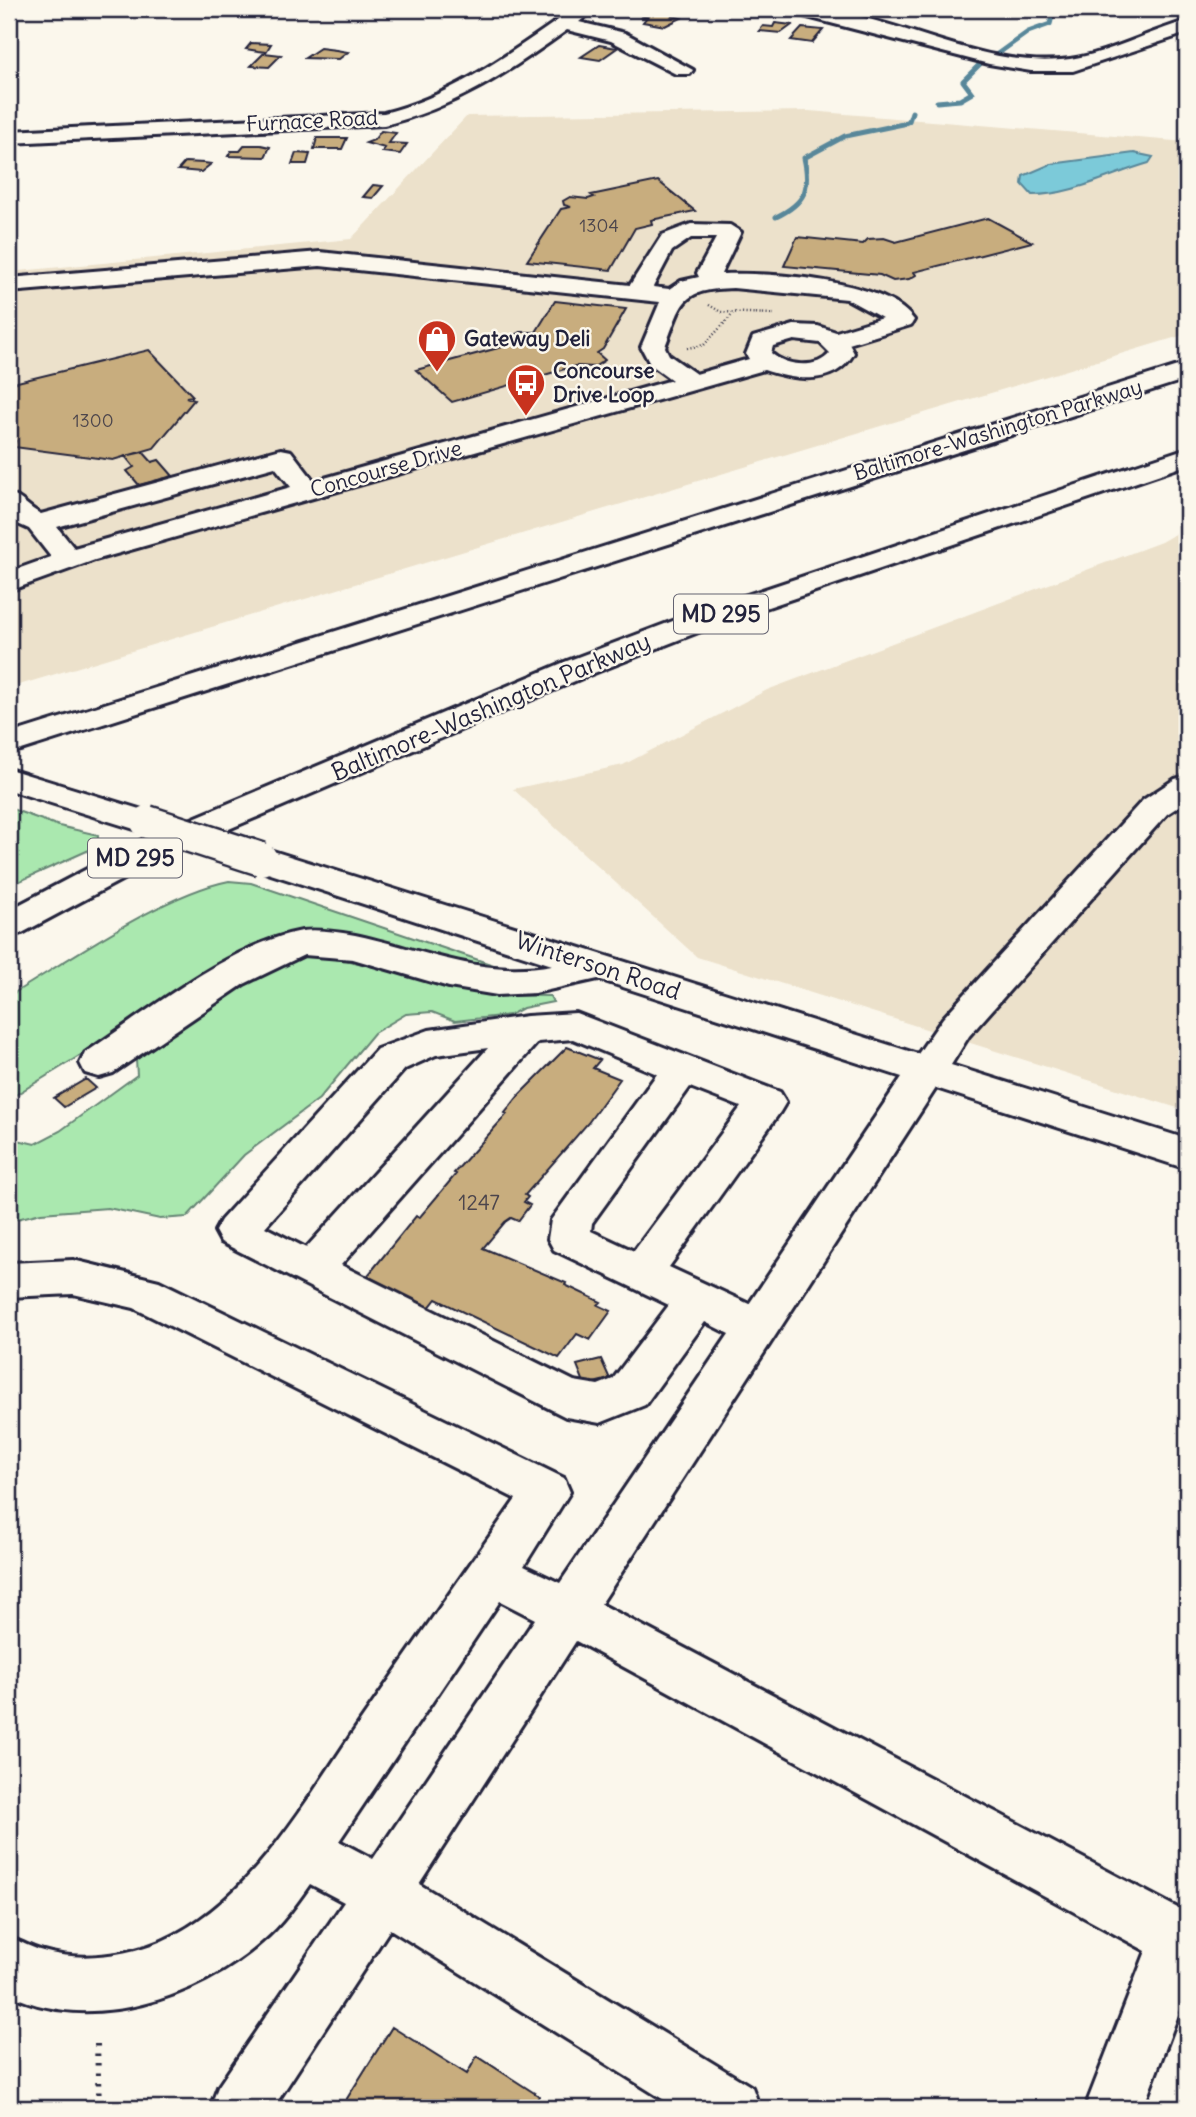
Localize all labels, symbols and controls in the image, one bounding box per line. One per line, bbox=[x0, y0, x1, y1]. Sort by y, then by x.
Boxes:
street label: Furnace Road bbox=[245, 104, 379, 137]
house number: 1304 bbox=[579, 214, 619, 237]
shop icon: Gateway Deli bbox=[416, 318, 458, 373]
place label: Gateway Deli bbox=[464, 325, 590, 352]
place label: Concourse Drive Loop bbox=[553, 357, 655, 408]
bus stop icon: Concourse Drive Loop bbox=[505, 362, 547, 417]
street label: Baltimore-Washington Parkway bbox=[850, 373, 1146, 486]
house number: 1300 bbox=[72, 409, 114, 432]
street label: Concourse Drive bbox=[307, 434, 465, 503]
road number: MD 295 bbox=[674, 594, 768, 634]
street label: Baltimore-Washington Parkway bbox=[327, 625, 655, 787]
road number: MD 295 bbox=[88, 838, 182, 878]
street label: Winterson Road bbox=[512, 924, 685, 1006]
house number: 1247 bbox=[458, 1189, 500, 1216]

